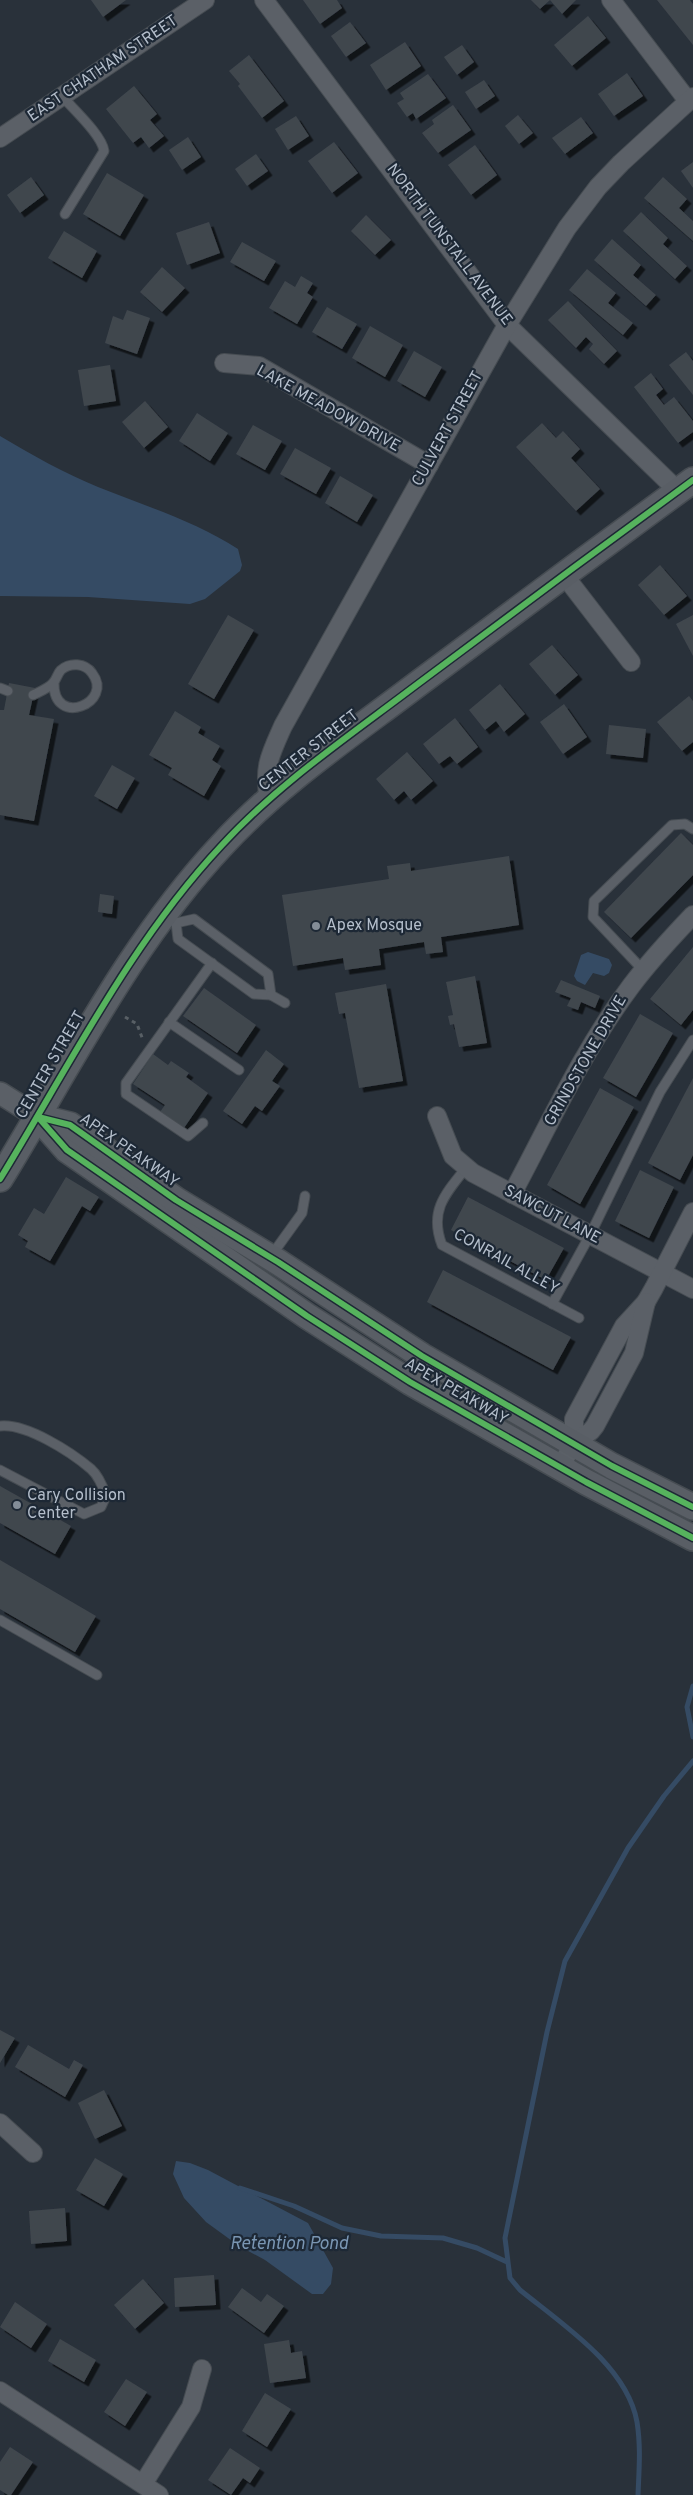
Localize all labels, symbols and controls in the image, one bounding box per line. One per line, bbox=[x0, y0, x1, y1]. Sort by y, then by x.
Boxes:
street label: EAST CHATHAM STREET bbox=[24, 11, 182, 127]
street label: NORTH TUNSTALL AVENUE bbox=[382, 160, 516, 330]
street label: LAKE MEADOW DRIVE bbox=[253, 361, 403, 457]
street label: CULVERT STREET bbox=[408, 368, 488, 490]
street label: CENTER STREET bbox=[255, 706, 363, 796]
place label: Apex Mosque bbox=[326, 916, 422, 936]
marker: Apex Mosque bbox=[310, 920, 322, 932]
street label: GRINDSTONE DRIVE bbox=[540, 992, 632, 1130]
street label: CENTER STREET bbox=[12, 1007, 90, 1123]
street label: APEX PEAKWAY bbox=[75, 1109, 183, 1193]
street label: SAWCUT LANE bbox=[500, 1181, 604, 1249]
street label: CONRAIL ALLEY bbox=[450, 1225, 562, 1299]
street label: APEX PEAKWAY bbox=[400, 1354, 512, 1430]
place label: Cary Collision Center bbox=[27, 1486, 126, 1524]
marker: Cary Collision Center bbox=[11, 1499, 23, 1511]
water label: Retention Pond bbox=[230, 2233, 349, 2256]

